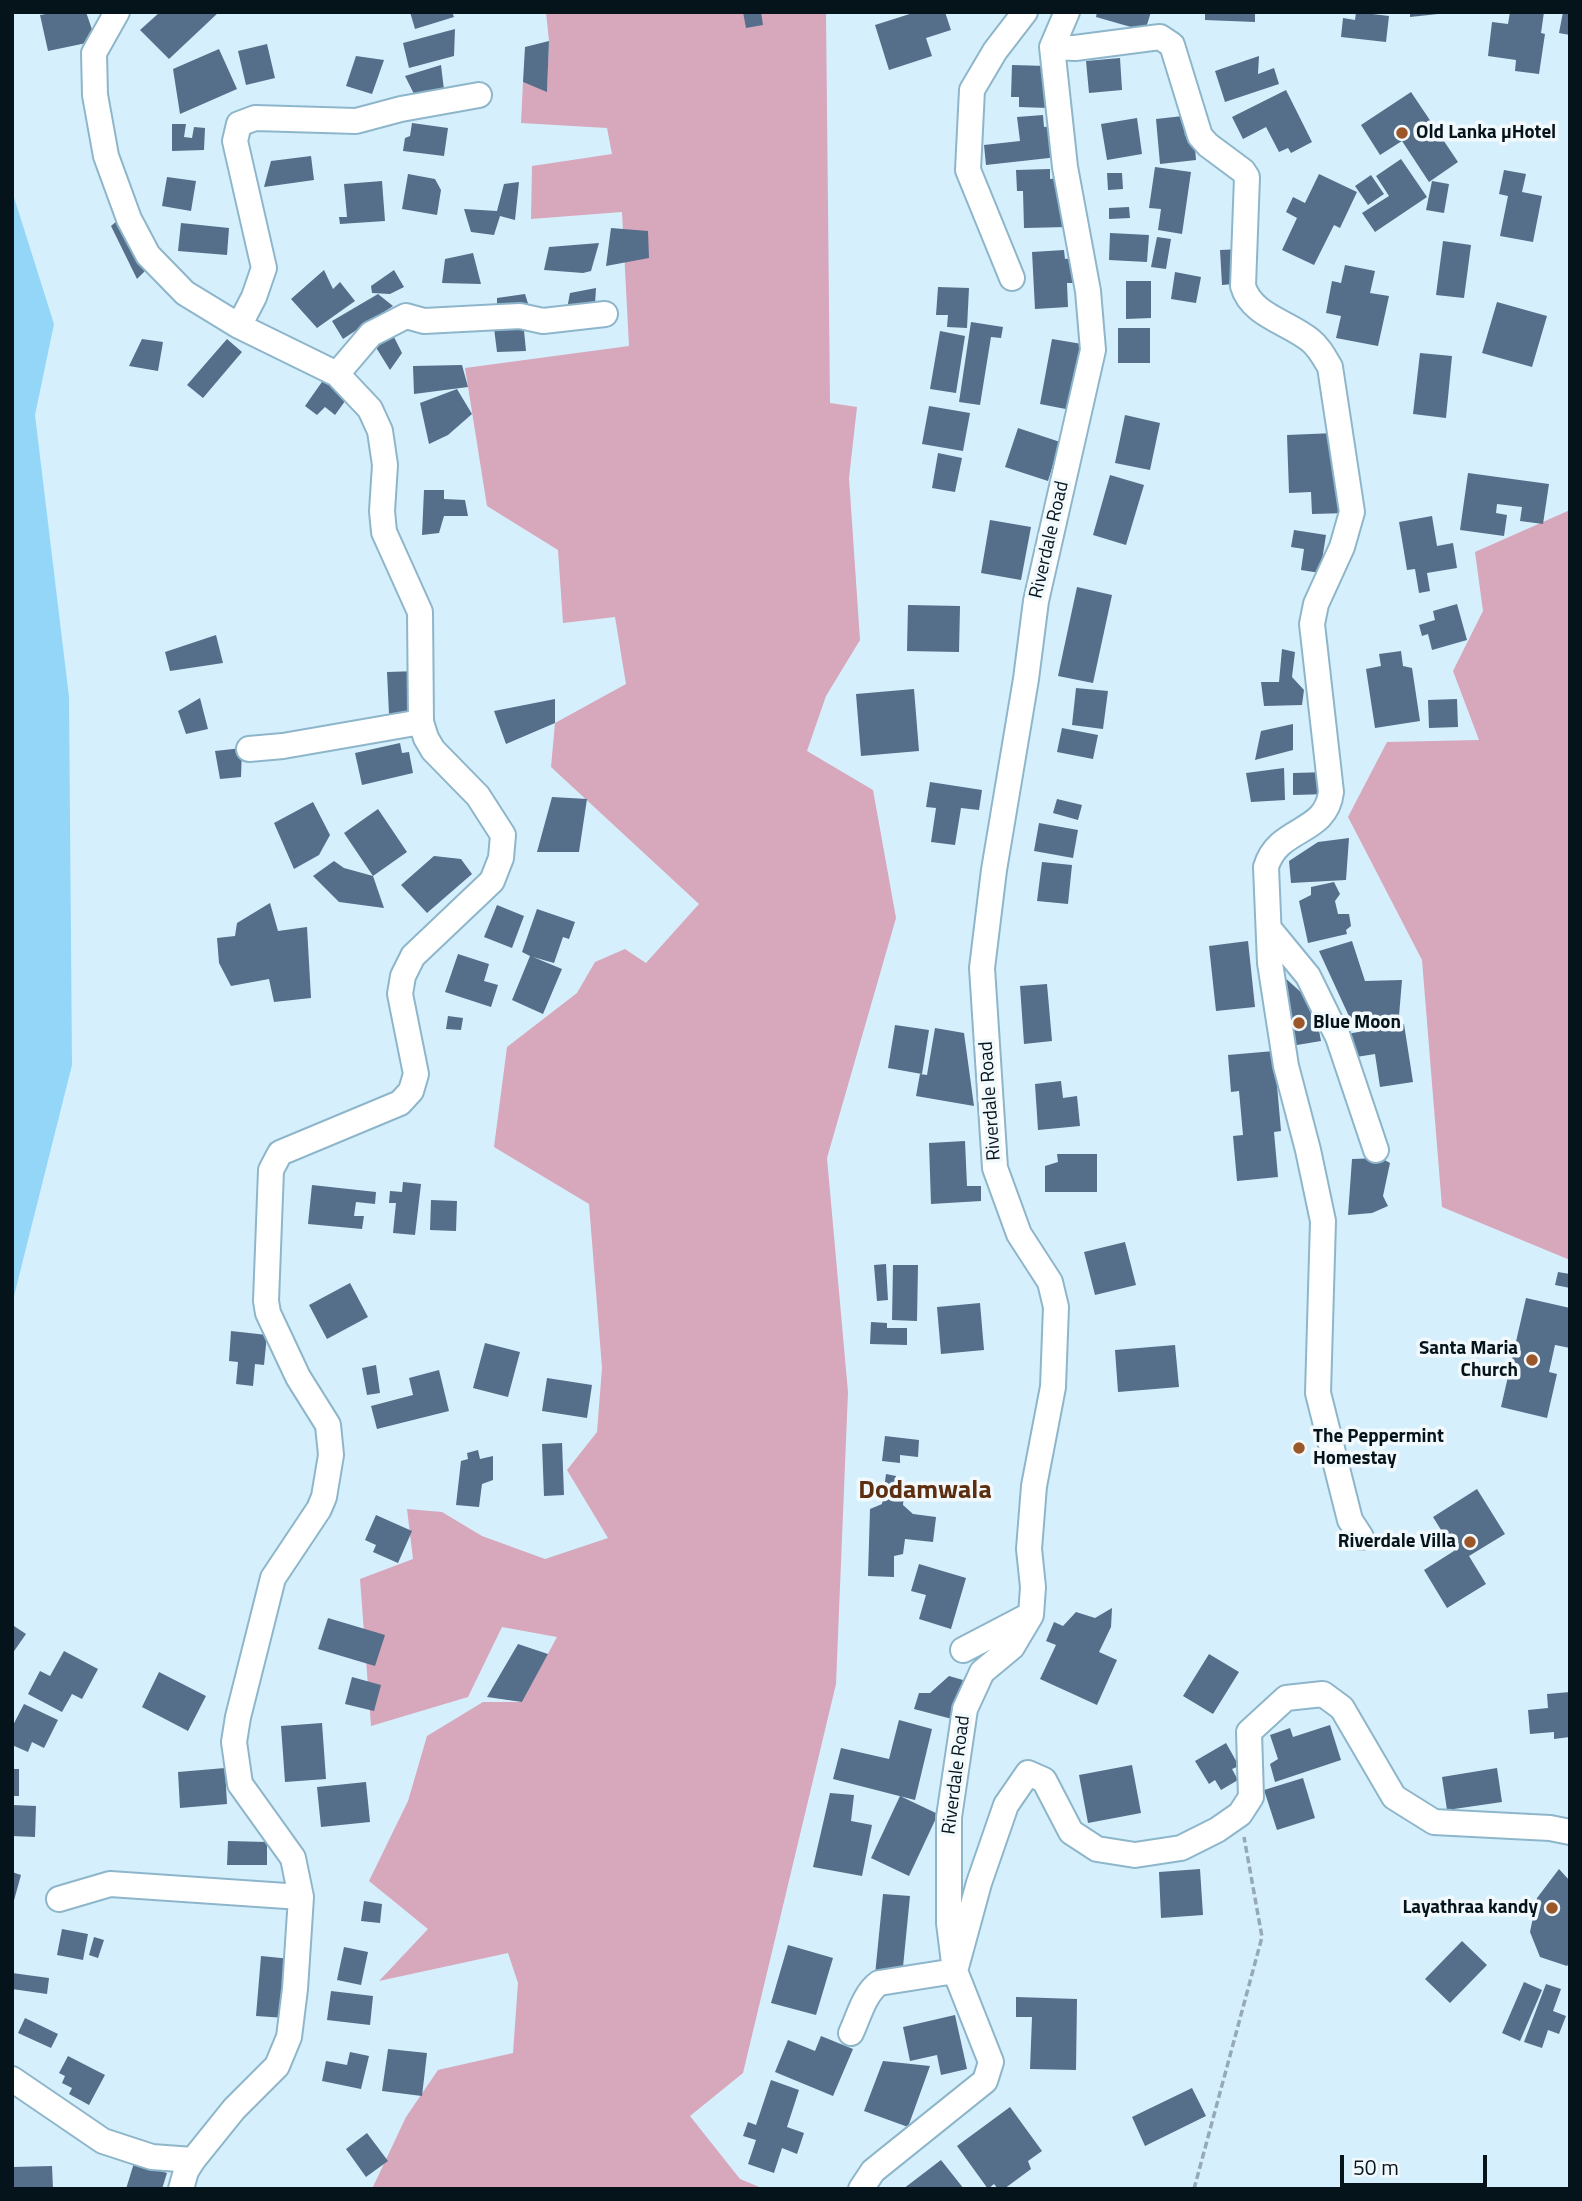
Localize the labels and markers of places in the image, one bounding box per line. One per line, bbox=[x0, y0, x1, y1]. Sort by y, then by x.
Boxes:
place label: Old Lanka µHotel bbox=[1416, 122, 1556, 144]
marker: Old Lanka µHotel bbox=[1394, 125, 1410, 141]
place label: Blue Moon bbox=[1313, 1012, 1401, 1034]
marker: Blue Moon bbox=[1291, 1015, 1307, 1031]
place label: Santa Maria Church bbox=[1419, 1338, 1518, 1382]
marker: Santa Maria Church bbox=[1524, 1352, 1540, 1368]
place label: The Peppermint Homestay bbox=[1313, 1426, 1444, 1470]
marker: The Peppermint Homestay bbox=[1291, 1440, 1307, 1456]
place label: Riverdale Villa bbox=[1338, 1531, 1456, 1553]
marker: Riverdale Villa bbox=[1462, 1534, 1478, 1550]
place label: Layathraa kandy bbox=[1402, 1897, 1538, 1919]
marker: Layathraa kandy bbox=[1544, 1900, 1560, 1916]

